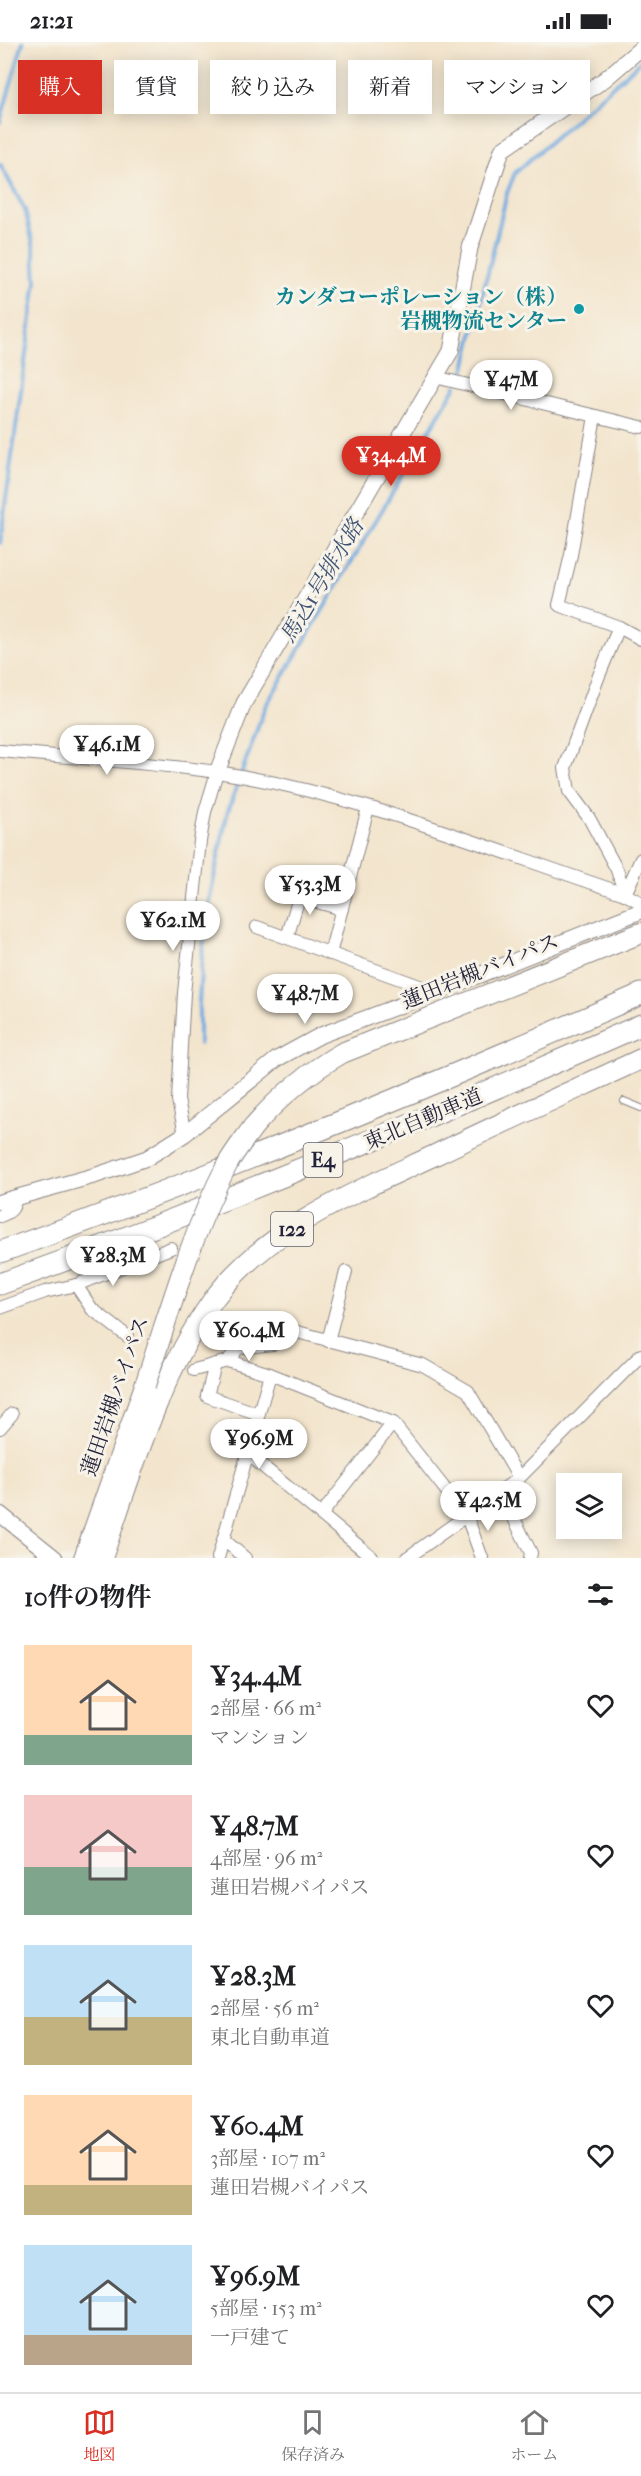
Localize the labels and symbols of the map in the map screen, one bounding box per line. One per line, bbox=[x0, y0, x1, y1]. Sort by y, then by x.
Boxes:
place label: カンダコーポレーション（株） 岩槻物流センター bbox=[275, 285, 567, 333]
marker: カンダコーポレーション（株） 岩槻物流センター bbox=[572, 302, 586, 316]
pin: ¥47M bbox=[475, 360, 547, 411]
pin: ¥34.4M bbox=[342, 436, 440, 487]
water label: 馬込1号排水路 bbox=[275, 513, 370, 648]
pin: ¥46.1M bbox=[58, 725, 156, 776]
pin: ¥53.3M bbox=[261, 865, 359, 916]
pin: ¥62.1M bbox=[124, 901, 222, 952]
street label: 蓮田岩槻バイパス bbox=[398, 928, 562, 1014]
pin: ¥48.7M bbox=[256, 974, 354, 1025]
street label: 東北自動車道 bbox=[360, 1083, 486, 1155]
road number: E4 bbox=[304, 1143, 342, 1177]
road number: 122 bbox=[271, 1212, 313, 1246]
pin: ¥28.3M bbox=[64, 1236, 162, 1287]
pin: ¥60.4M bbox=[200, 1311, 298, 1362]
street label: 蓮田岩槻バイパス bbox=[76, 1313, 154, 1479]
pin: ¥96.9M bbox=[210, 1419, 308, 1470]
pin: ¥42.5M bbox=[439, 1481, 537, 1532]

